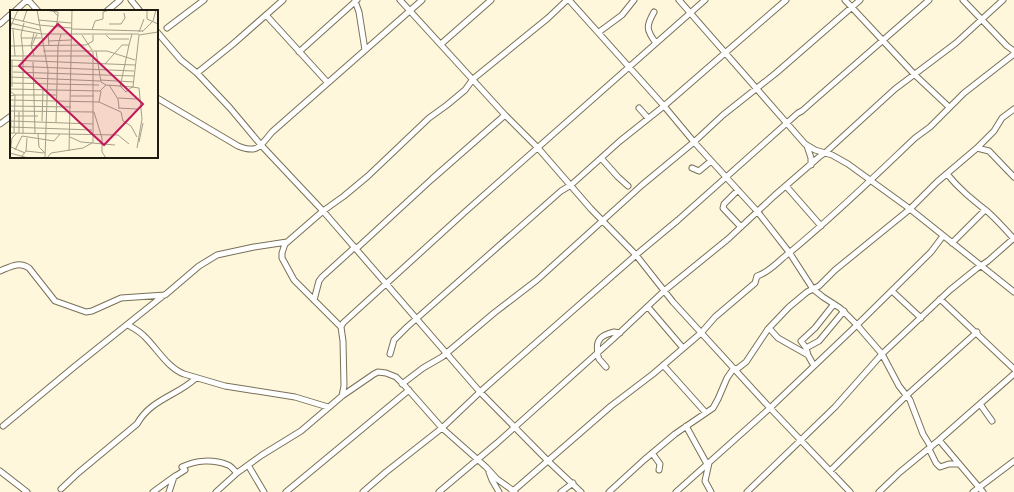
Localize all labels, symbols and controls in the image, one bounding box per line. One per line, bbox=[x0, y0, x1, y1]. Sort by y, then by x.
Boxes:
inset map bbox=[10, 10, 158, 158]

